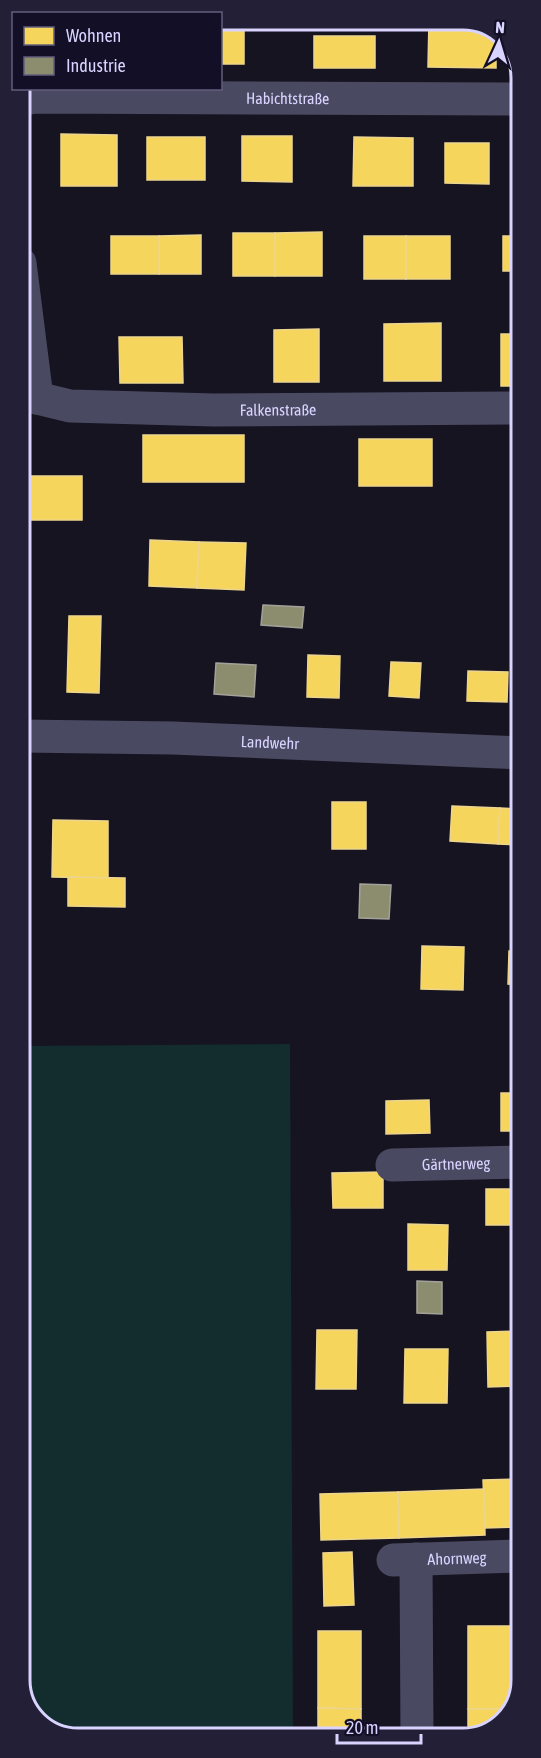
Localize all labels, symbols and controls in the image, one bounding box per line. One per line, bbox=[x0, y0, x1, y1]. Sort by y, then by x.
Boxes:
legend bbox=[12, 12, 222, 90]
north arrow bbox=[469, 12, 529, 72]
text: N bbox=[495, 18, 505, 36]
text: Wohnen bbox=[66, 25, 121, 46]
text: Industrie bbox=[66, 55, 126, 76]
street label: Habichtstraße bbox=[246, 89, 329, 107]
street label: Falkenstraße bbox=[240, 400, 316, 419]
street label: Landwehr bbox=[240, 732, 300, 752]
street label: Gärtnerweg bbox=[422, 1154, 491, 1173]
street label: Ahornweg bbox=[427, 1548, 487, 1568]
scale bar bbox=[337, 1707, 421, 1745]
text: 20 m bbox=[346, 1717, 378, 1738]

